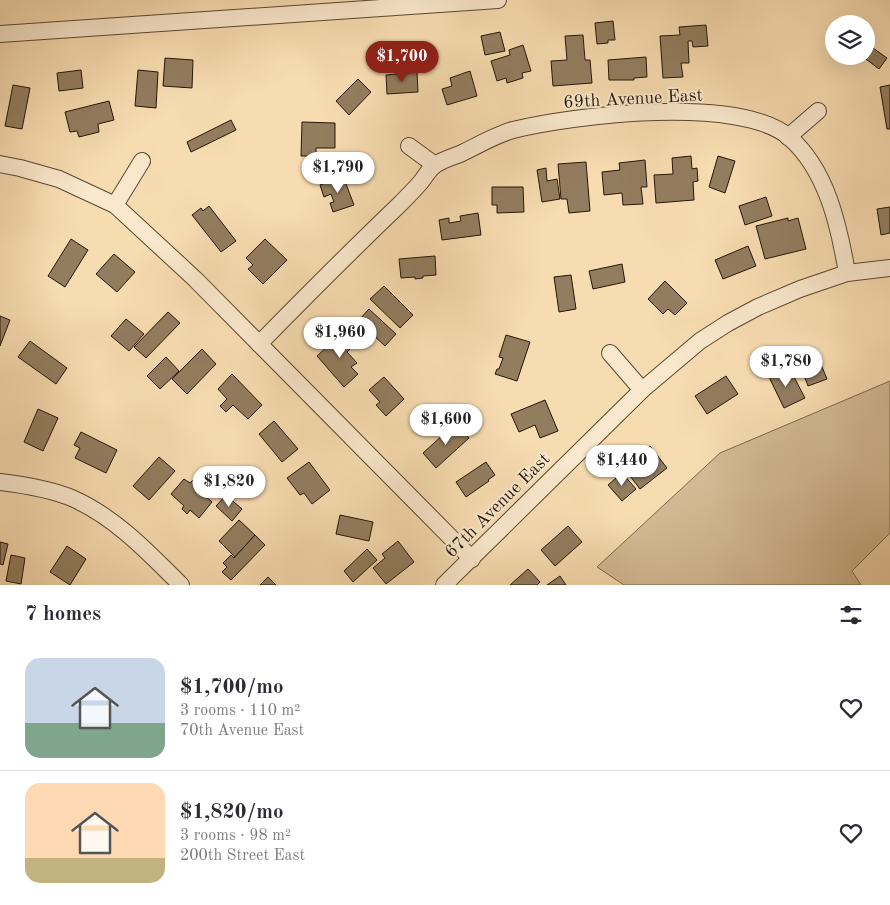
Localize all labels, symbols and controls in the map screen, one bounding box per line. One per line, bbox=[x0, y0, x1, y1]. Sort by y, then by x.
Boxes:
map controls bbox=[825, 15, 875, 65]
button: layers bbox=[825, 15, 875, 65]
pin: $1,700 bbox=[361, 41, 443, 83]
text: $1,700 bbox=[377, 49, 427, 65]
street label: 69th Avenue East bbox=[563, 86, 703, 112]
pin: $1,790 bbox=[297, 152, 379, 194]
text: $1,790 bbox=[313, 160, 363, 176]
pin: $1,960 bbox=[299, 316, 381, 359]
text: $1,960 bbox=[315, 325, 365, 341]
pin: $1,780 bbox=[745, 346, 827, 388]
text: $1,780 bbox=[761, 354, 811, 370]
pin: $1,600 bbox=[405, 404, 487, 446]
text: $1,600 bbox=[421, 412, 471, 428]
pin: $1,440 bbox=[581, 444, 663, 487]
street label: 67th Avenue East bbox=[442, 450, 553, 561]
text: $1,440 bbox=[597, 453, 647, 469]
pin: $1,820 bbox=[188, 466, 270, 508]
text: $1,820 bbox=[204, 474, 254, 490]
icon: filters bbox=[837, 601, 865, 629]
text: 7 homes bbox=[25, 604, 101, 625]
text: $1,700/mo bbox=[180, 677, 284, 698]
icon: home bbox=[65, 678, 125, 738]
icon: heart bbox=[837, 694, 865, 722]
text: 3 rooms · 110 m² bbox=[180, 703, 300, 719]
text: 70th Avenue East bbox=[180, 723, 304, 739]
text: $1,820/mo bbox=[180, 802, 284, 823]
icon: home bbox=[65, 803, 125, 863]
icon: heart bbox=[837, 819, 865, 847]
text: 3 rooms · 98 m² bbox=[180, 828, 291, 844]
text: 200th Street East bbox=[180, 848, 305, 864]

